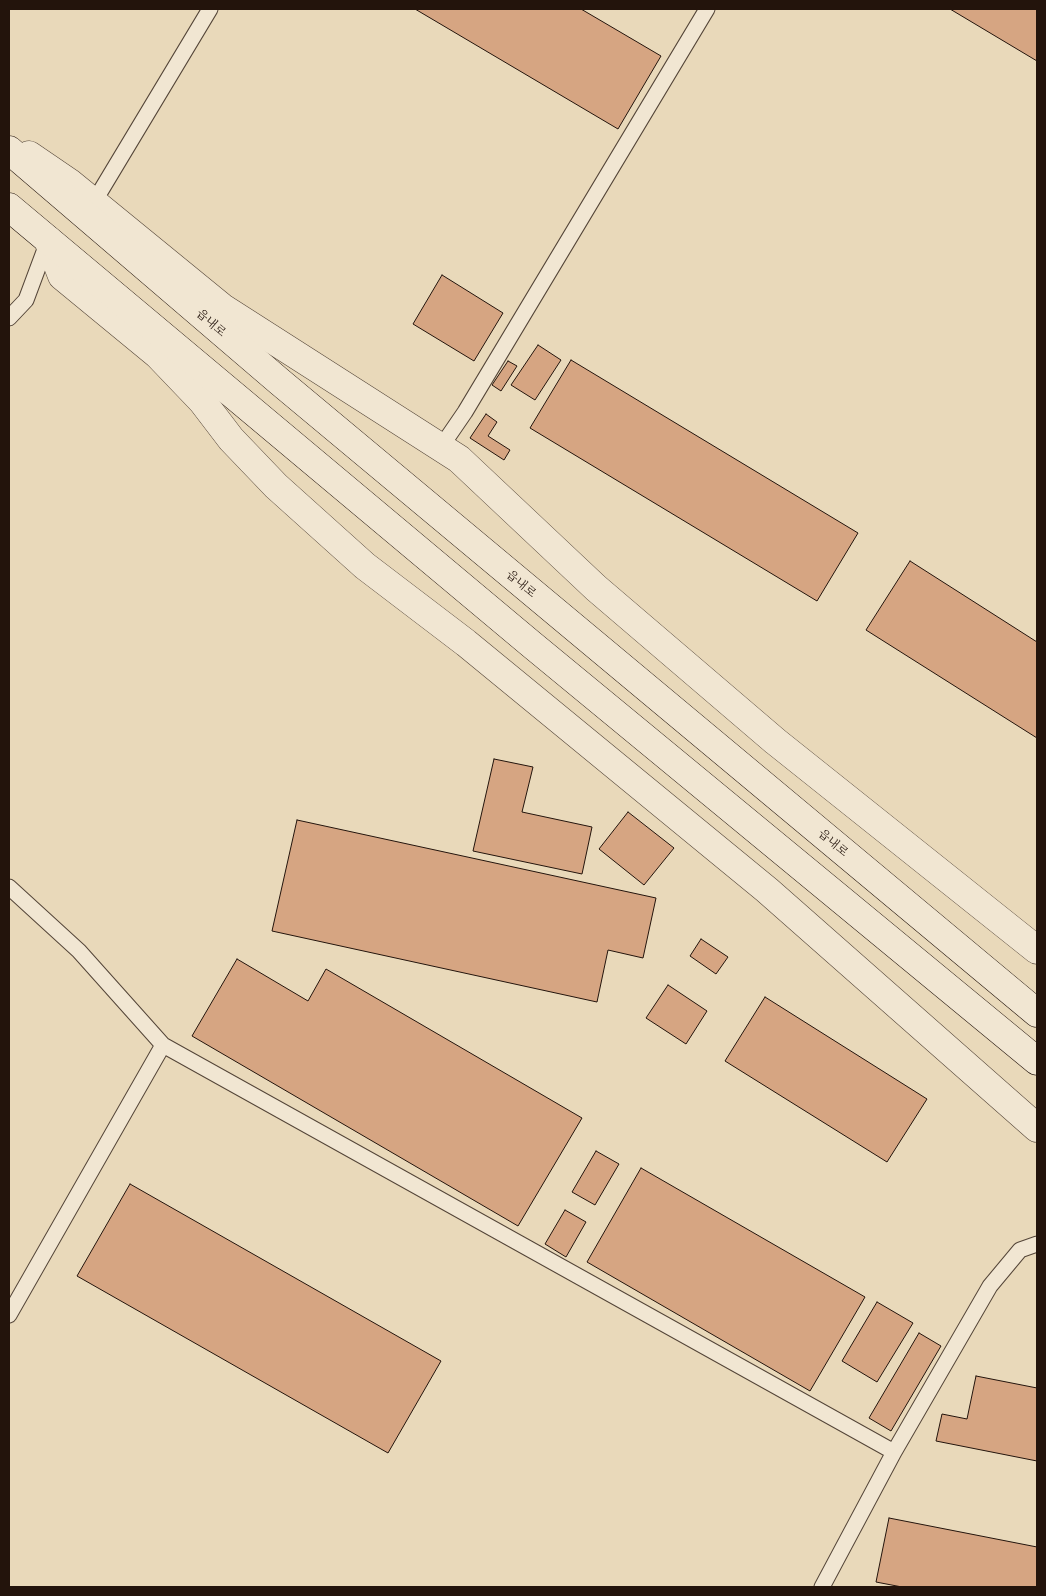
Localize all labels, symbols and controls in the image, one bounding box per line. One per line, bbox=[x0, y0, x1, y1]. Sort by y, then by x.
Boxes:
street label: 읍내로 bbox=[193, 306, 229, 340]
street label: 읍내로 bbox=[503, 567, 539, 601]
street label: 읍내로 bbox=[815, 826, 851, 860]

